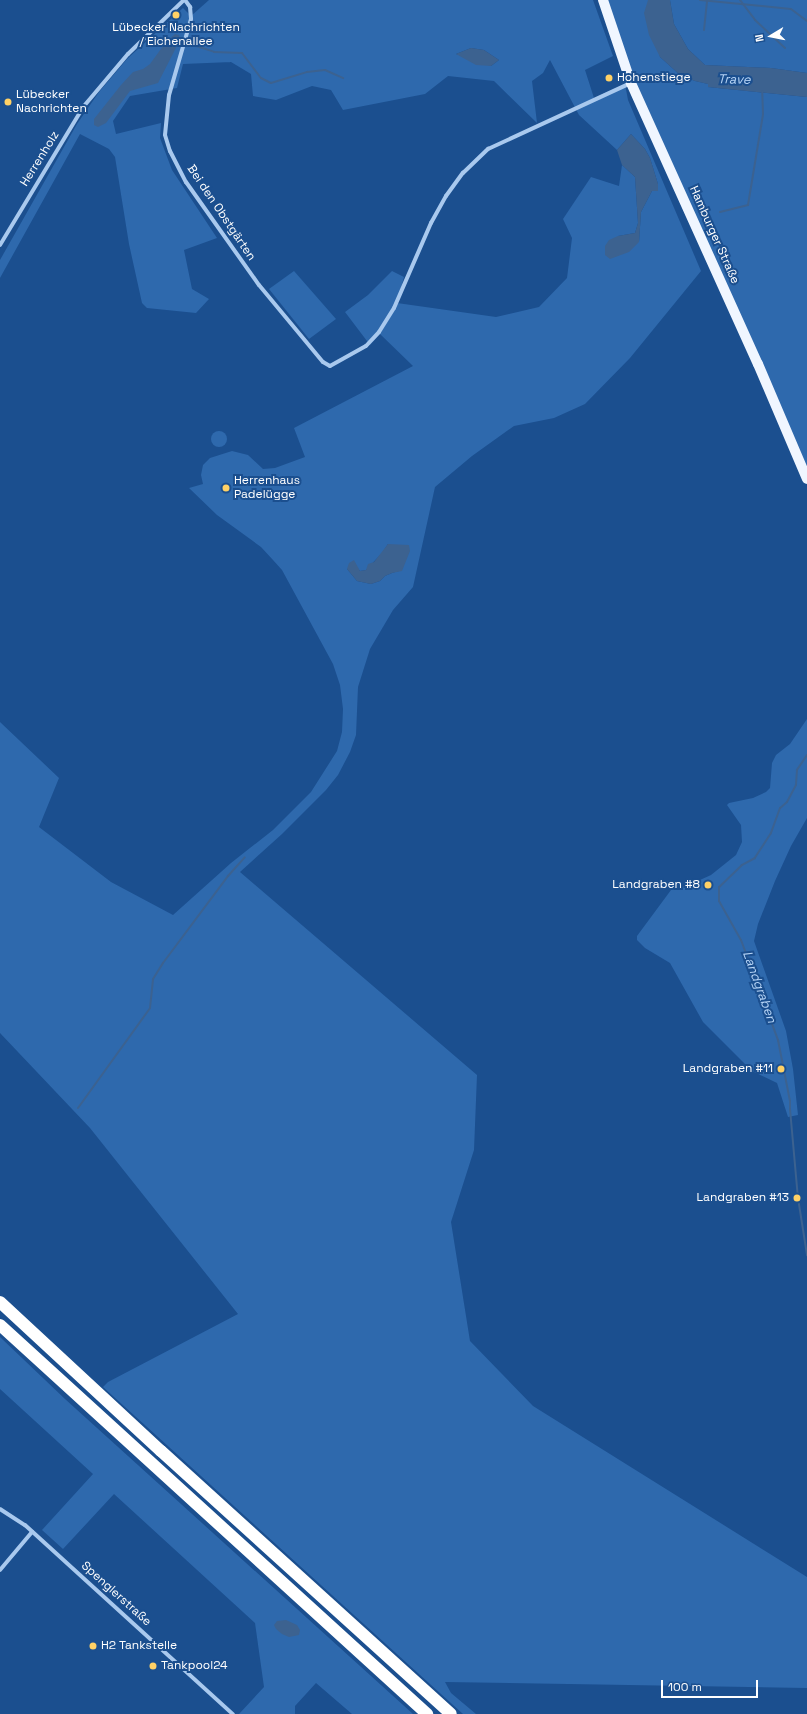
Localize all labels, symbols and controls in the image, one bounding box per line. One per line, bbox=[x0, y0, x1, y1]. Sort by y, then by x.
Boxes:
marker: Lübecker Nachrichten / Eichenallee bbox=[171, 10, 181, 20]
north arrow bbox=[751, 16, 791, 56]
place label: Lübecker Nachrichten / Eichenallee bbox=[112, 21, 240, 49]
text: N bbox=[752, 33, 767, 43]
place label: Hohenstiege bbox=[617, 71, 691, 85]
water label: Trave bbox=[717, 72, 751, 88]
marker: Hohenstiege bbox=[604, 73, 614, 83]
place label: Lübecker Nachrichten bbox=[16, 88, 87, 116]
marker: Lübecker Nachrichten bbox=[3, 97, 13, 107]
street label: Herrenholz bbox=[17, 129, 63, 189]
street label: Bei den Obstgärten bbox=[184, 162, 258, 264]
street label: Hamburger Straße bbox=[686, 184, 742, 286]
place label: Herrenhaus Padelügge bbox=[234, 474, 300, 502]
marker: Herrenhaus Padelügge bbox=[221, 483, 231, 493]
place label: Landgraben #8 bbox=[612, 878, 700, 892]
marker: Landgraben #8 bbox=[703, 880, 713, 890]
water label: Landgraben bbox=[739, 949, 779, 1025]
place label: Landgraben #11 bbox=[683, 1062, 773, 1076]
marker: Landgraben #11 bbox=[776, 1064, 786, 1074]
place label: Landgraben #13 bbox=[696, 1191, 789, 1205]
marker: Landgraben #13 bbox=[792, 1193, 802, 1203]
street label: Spenglerstraße bbox=[78, 1559, 154, 1629]
place label: H2 Tankstelle bbox=[101, 1639, 177, 1653]
marker: H2 Tankstelle bbox=[88, 1641, 98, 1651]
place label: Tankpool24 bbox=[161, 1659, 228, 1673]
marker: Tankpool24 bbox=[148, 1661, 158, 1671]
scale bar bbox=[663, 1672, 760, 1698]
text: 100 m bbox=[668, 1679, 702, 1695]

